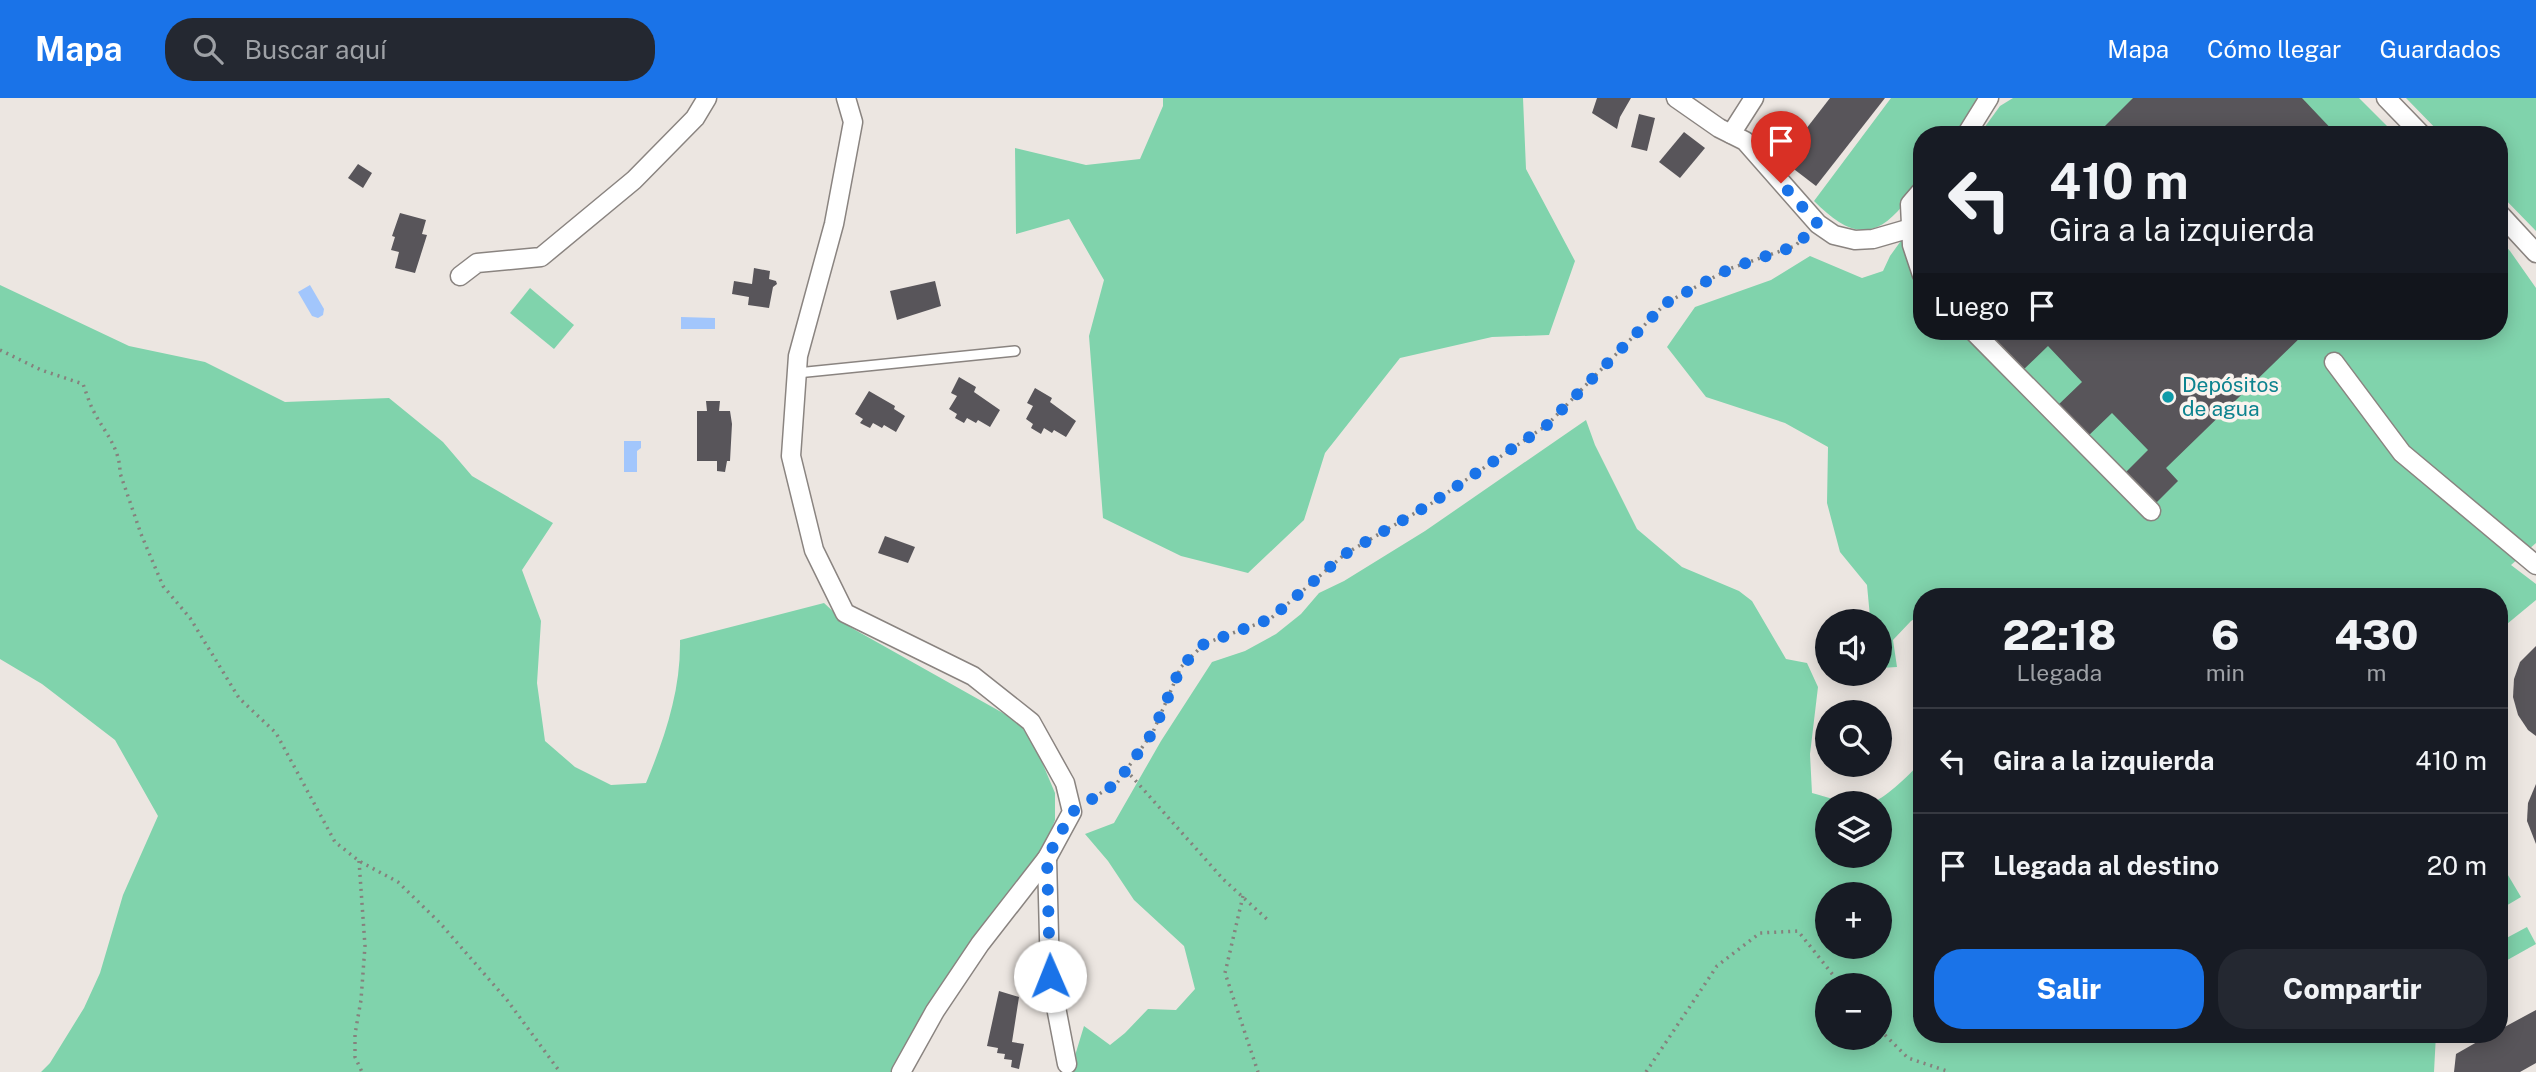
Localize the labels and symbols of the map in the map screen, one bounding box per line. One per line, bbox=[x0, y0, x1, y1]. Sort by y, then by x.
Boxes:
pin bbox=[1751, 111, 1811, 183]
place label: Depósitos de agua bbox=[2182, 372, 2279, 421]
marker: Depósitos de agua bbox=[2160, 389, 2176, 405]
position arrow bbox=[1013, 939, 1087, 1013]

